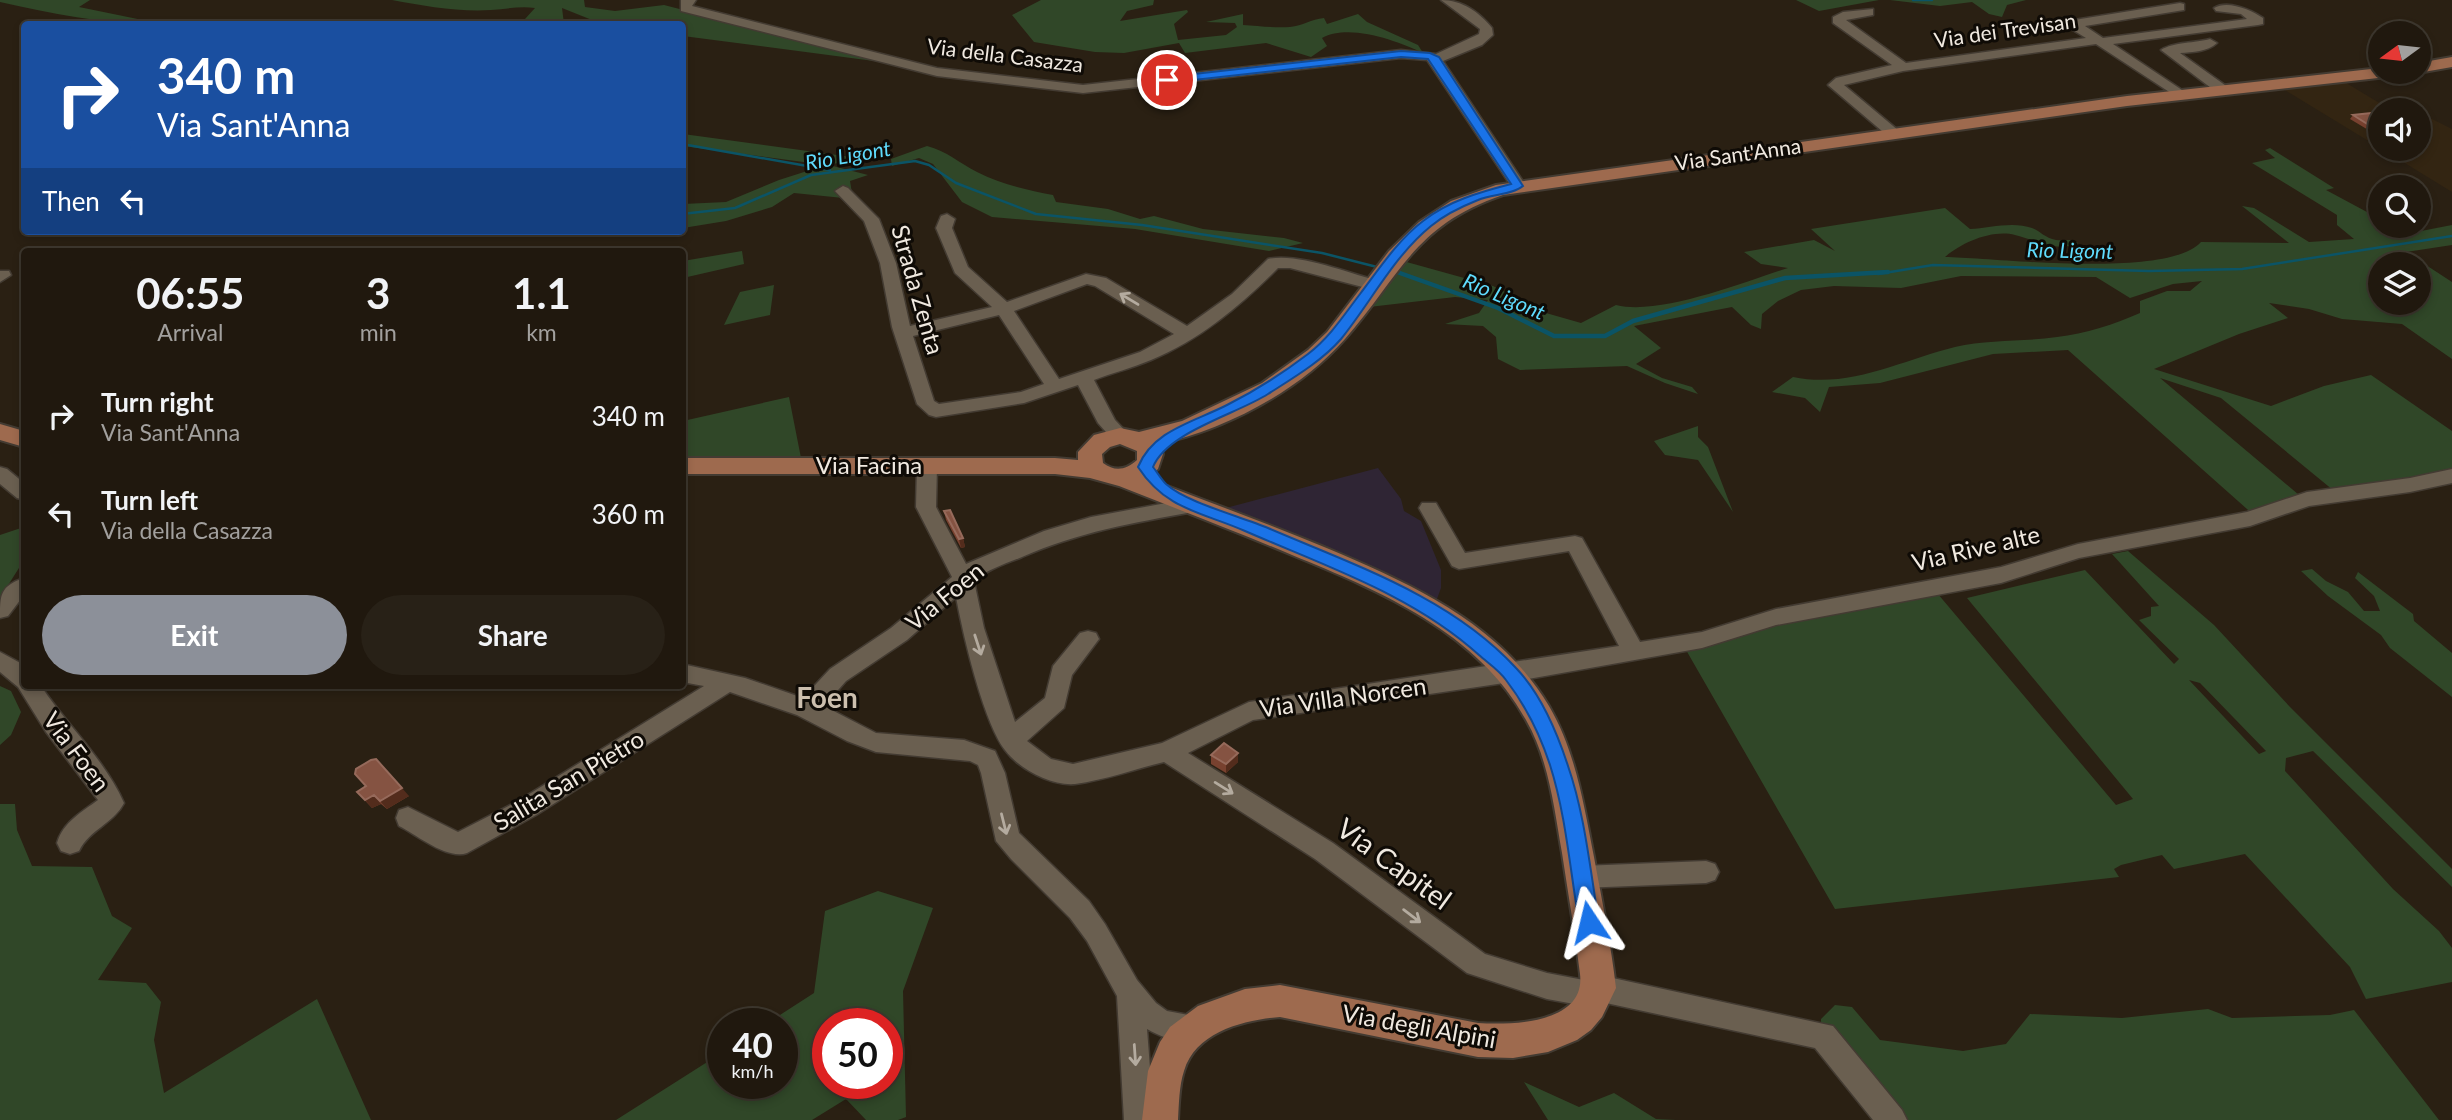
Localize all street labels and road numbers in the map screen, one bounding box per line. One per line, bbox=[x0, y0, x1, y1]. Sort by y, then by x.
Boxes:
street label: Via dei Trevisan bbox=[1932, 7, 2077, 52]
street label: Via della Casazza bbox=[926, 33, 1085, 76]
street label: Via Sant'Anna bbox=[1673, 132, 1802, 175]
street label: Strada Zenta bbox=[886, 221, 951, 358]
street label: Via Facina bbox=[816, 450, 922, 479]
street label: Via Rive alte bbox=[1909, 519, 2042, 576]
street label: Via Foen bbox=[899, 556, 989, 636]
street label: Via Villa Norcen bbox=[1258, 670, 1428, 723]
street label: Via Foen bbox=[38, 706, 117, 797]
street label: Salita San Pietro bbox=[488, 723, 649, 836]
street label: Via Capitel bbox=[1331, 810, 1458, 916]
street label: Via degli Alpini bbox=[1340, 998, 1498, 1053]

